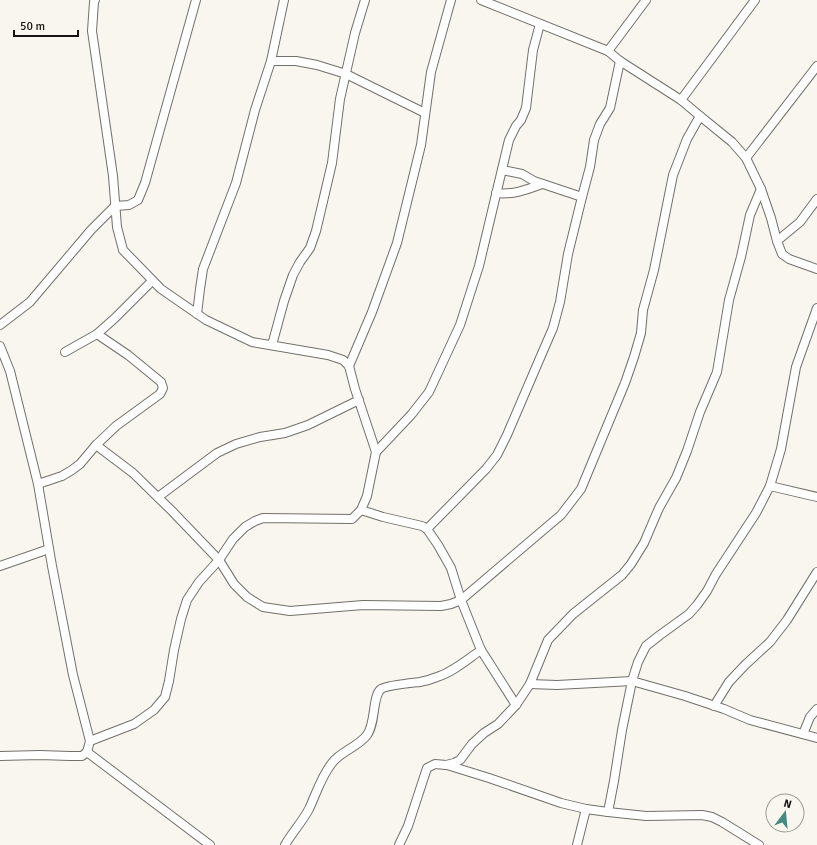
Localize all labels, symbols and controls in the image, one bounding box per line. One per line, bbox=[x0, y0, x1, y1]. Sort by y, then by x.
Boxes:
scale bar bbox=[14, 12, 78, 38]
text: 50 m bbox=[20, 19, 45, 34]
north arrow bbox=[765, 793, 805, 833]
text: N bbox=[782, 797, 793, 811]

